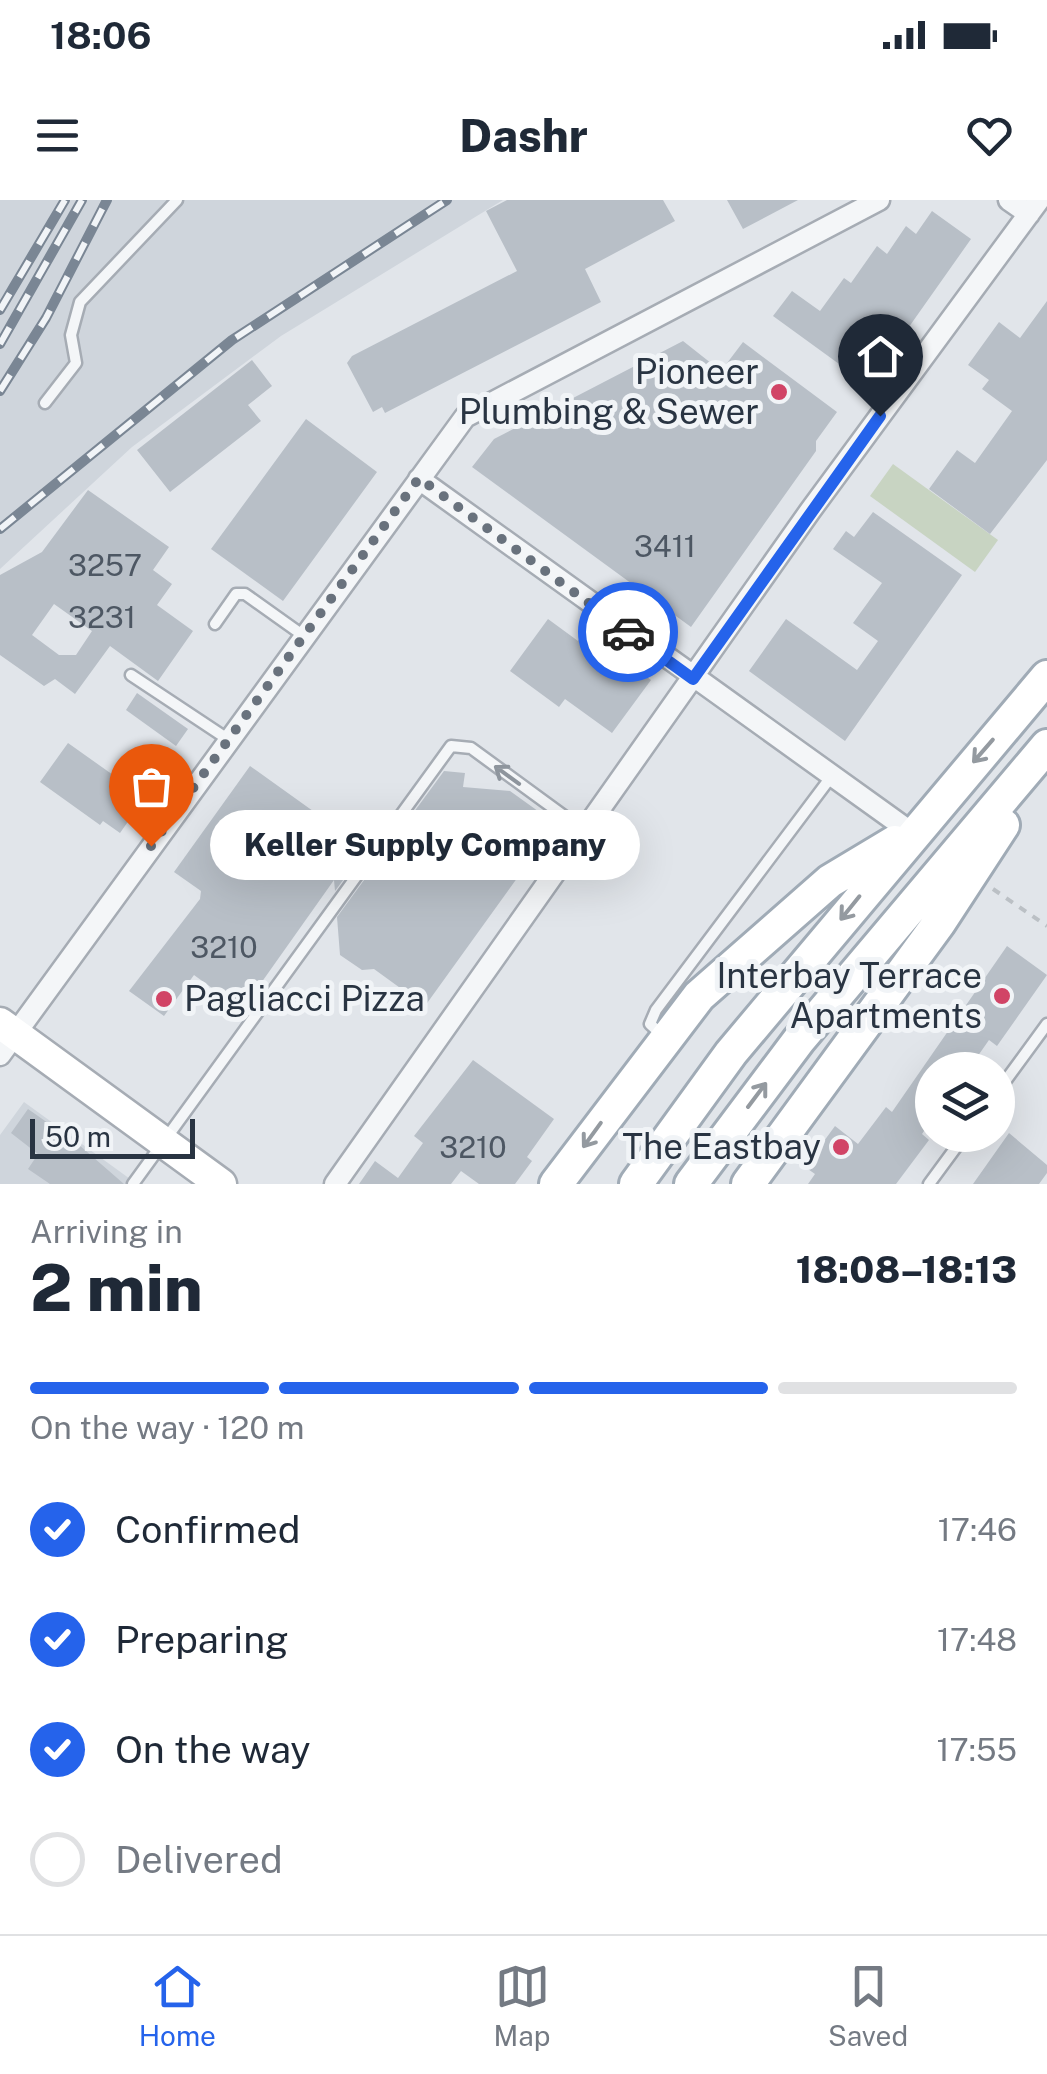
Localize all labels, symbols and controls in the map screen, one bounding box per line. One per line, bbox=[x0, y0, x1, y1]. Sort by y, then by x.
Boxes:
text: 18:06 bbox=[50, 13, 151, 58]
icon: menu bbox=[30, 108, 85, 163]
icon: heart bbox=[962, 108, 1017, 163]
text: Dashr bbox=[459, 109, 588, 162]
pin bbox=[838, 314, 923, 417]
icon: home bbox=[853, 329, 908, 384]
place label: Pioneer Plumbing & Sewer bbox=[459, 351, 759, 432]
marker: Pioneer Plumbing & Sewer bbox=[768, 381, 790, 403]
house number: 3411 bbox=[634, 528, 696, 564]
house number: 3257 bbox=[68, 547, 142, 583]
courier bbox=[578, 582, 678, 682]
house number: 3231 bbox=[68, 599, 136, 635]
icon: car bbox=[601, 605, 656, 660]
one-way arrow bbox=[973, 737, 995, 763]
pin bbox=[109, 744, 194, 847]
icon: bag bbox=[124, 759, 179, 814]
one-way arrow bbox=[494, 765, 521, 786]
callout: Keller Supply Company bbox=[211, 811, 641, 881]
text: Keller Supply Company bbox=[244, 826, 606, 863]
one-way arrow bbox=[839, 895, 861, 921]
house number: 3210 bbox=[190, 929, 258, 965]
place label: Interbay Terrace Apartments bbox=[716, 955, 982, 1036]
place label: Pagliacci Pizza bbox=[184, 978, 425, 1019]
marker: Interbay Terrace Apartments bbox=[991, 985, 1013, 1007]
marker: Pagliacci Pizza bbox=[153, 988, 175, 1010]
map controls bbox=[915, 1052, 1015, 1152]
button: layers bbox=[915, 1052, 1015, 1152]
one-way arrow bbox=[746, 1082, 767, 1109]
scale bar bbox=[30, 1114, 195, 1158]
text: 50 m bbox=[45, 1120, 111, 1153]
one-way arrow bbox=[582, 1121, 603, 1148]
place label: The Eastbay bbox=[622, 1126, 821, 1167]
house number: 3210 bbox=[439, 1129, 507, 1165]
marker: The Eastbay bbox=[830, 1136, 852, 1158]
text: Arriving in bbox=[30, 1213, 183, 1250]
text: 18:08–18:13 bbox=[796, 1247, 1017, 1292]
text: 2 min bbox=[30, 1249, 203, 1326]
text: On the way · 120 m bbox=[30, 1409, 304, 1446]
icon: check bbox=[30, 1502, 85, 1557]
text: Confirmed bbox=[115, 1507, 300, 1552]
text: 17:46 bbox=[938, 1511, 1017, 1548]
icon: check bbox=[30, 1612, 85, 1667]
text: Preparing bbox=[115, 1617, 289, 1662]
text: 17:48 bbox=[937, 1621, 1017, 1658]
icon: check bbox=[30, 1722, 85, 1777]
text: On the way bbox=[115, 1727, 311, 1772]
text: 17:55 bbox=[937, 1731, 1017, 1768]
text: Delivered bbox=[115, 1837, 283, 1882]
tab: Home bbox=[139, 1959, 216, 2052]
tab: Map bbox=[494, 1959, 550, 2052]
tab: Saved bbox=[828, 1959, 908, 2052]

